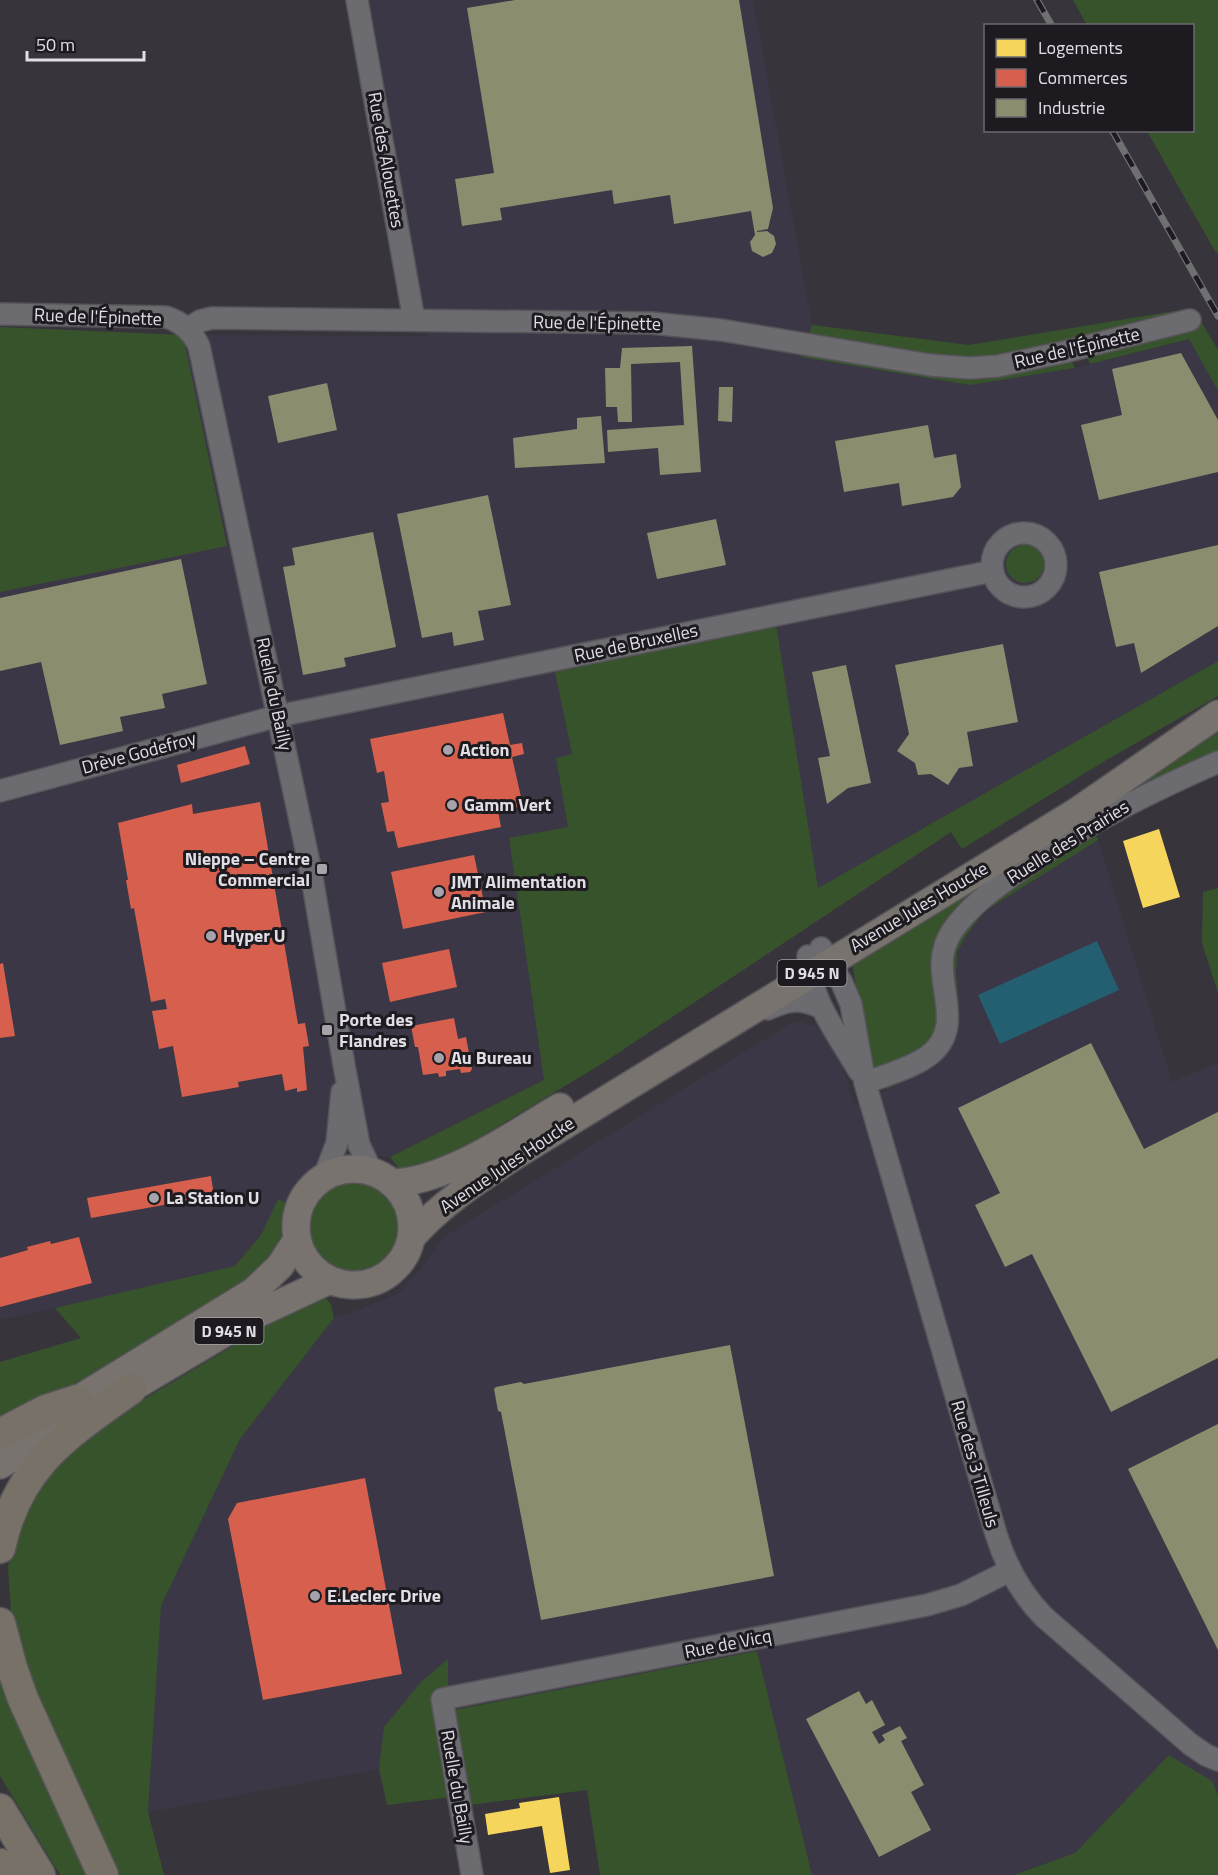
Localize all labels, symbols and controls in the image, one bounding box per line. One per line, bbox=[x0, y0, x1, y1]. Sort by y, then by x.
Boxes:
scale bar bbox=[27, 24, 144, 62]
legend bbox=[984, 24, 1194, 132]
text: 50 m bbox=[36, 31, 75, 58]
text: Logements bbox=[1038, 34, 1123, 61]
text: Commerces bbox=[1038, 64, 1128, 91]
street label: Rue des Alouettes bbox=[361, 90, 412, 230]
text: Industrie bbox=[1038, 94, 1105, 121]
street label: Rue de l'Épinette bbox=[34, 301, 162, 332]
street label: Rue de l'Épinette bbox=[533, 308, 661, 337]
street label: Rue de l'Épinette bbox=[1012, 320, 1142, 375]
street label: Rue de Bruxelles bbox=[572, 616, 700, 669]
street label: Ruelle du Bailly bbox=[249, 635, 300, 753]
street label: Drève Godefroy bbox=[79, 724, 199, 781]
place label: Action bbox=[460, 736, 510, 763]
marker: Action bbox=[441, 743, 455, 757]
place label: Gamm Vert bbox=[464, 791, 552, 818]
street label: Ruelle des Prairies bbox=[1001, 793, 1134, 890]
marker: Gamm Vert bbox=[445, 798, 459, 812]
place label: Nieppe – Centre Commercial bbox=[185, 845, 310, 893]
street label: Avenue Jules Houcke bbox=[844, 855, 993, 959]
marker: Nieppe – Centre Commercial bbox=[315, 862, 329, 876]
place label: JMT Alimentation Animale bbox=[451, 868, 586, 916]
marker: JMT Alimentation Animale bbox=[432, 885, 446, 899]
place label: Hyper U bbox=[223, 922, 286, 949]
marker: Hyper U bbox=[204, 929, 218, 943]
road number: D 945 N bbox=[778, 960, 846, 986]
place label: Porte des Flandres bbox=[339, 1006, 413, 1054]
marker: Porte des Flandres bbox=[320, 1023, 334, 1037]
place label: Au Bureau bbox=[451, 1044, 532, 1071]
marker: Au Bureau bbox=[432, 1051, 446, 1065]
street label: Avenue Jules Houcke bbox=[434, 1109, 579, 1220]
place label: La Station U bbox=[166, 1184, 260, 1211]
marker: La Station U bbox=[147, 1191, 161, 1205]
road number: D 945 N bbox=[194, 1318, 264, 1344]
street label: Rue des 3 Tilleuls bbox=[944, 1397, 1007, 1531]
place label: E.Leclerc Drive bbox=[327, 1582, 441, 1609]
marker: E.Leclerc Drive bbox=[308, 1589, 322, 1603]
street label: Rue de Vicq bbox=[682, 1622, 774, 1665]
street label: Ruelle du Bailly bbox=[434, 1728, 481, 1846]

